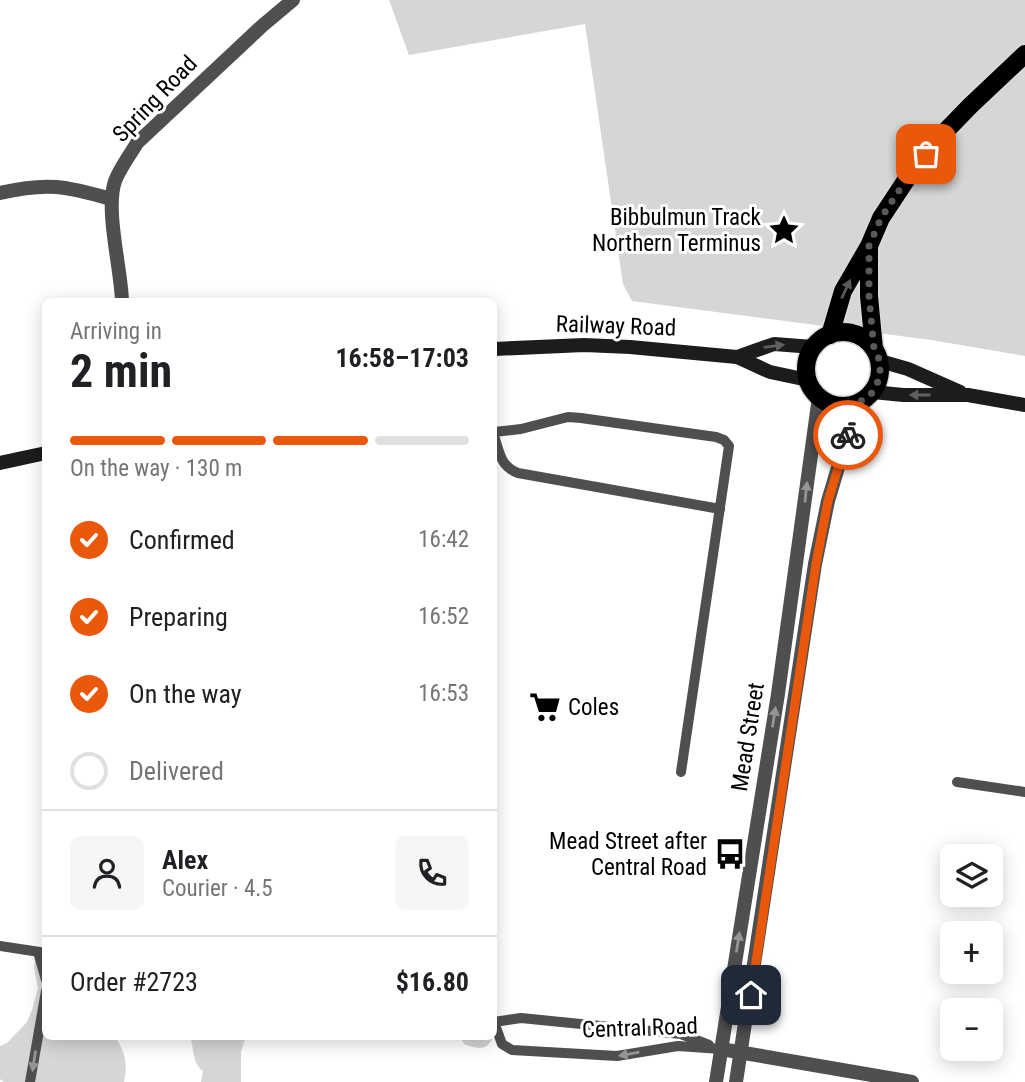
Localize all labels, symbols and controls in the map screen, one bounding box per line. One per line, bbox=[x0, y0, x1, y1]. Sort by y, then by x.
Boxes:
street label: Spring Road bbox=[107, 50, 203, 148]
pin bbox=[896, 124, 956, 184]
icon: bag bbox=[907, 135, 945, 173]
place label: Bibbulmun Track Northern Terminus bbox=[592, 204, 762, 257]
place icon: Bibbulmun Track Northern Terminus bbox=[767, 213, 801, 247]
one-way arrow bbox=[840, 279, 851, 299]
street label: Railway Road bbox=[555, 310, 677, 342]
text: Arriving in bbox=[70, 318, 162, 345]
one-way arrow bbox=[763, 341, 785, 352]
text: 16:58–17:03 bbox=[335, 343, 469, 373]
text: 2 min bbox=[70, 344, 172, 398]
one-way arrow bbox=[909, 389, 931, 401]
courier bbox=[813, 400, 883, 470]
icon: bike bbox=[829, 416, 867, 454]
text: On the way · 130 m bbox=[70, 455, 242, 482]
one-way arrow bbox=[801, 481, 812, 503]
icon: check bbox=[70, 521, 108, 559]
text: Confirmed bbox=[129, 525, 235, 555]
text: 16:42 bbox=[418, 526, 469, 553]
icon: check bbox=[70, 598, 108, 636]
text: Preparing bbox=[129, 602, 228, 632]
text: 16:52 bbox=[418, 603, 469, 630]
icon: check bbox=[70, 675, 108, 713]
text: On the way bbox=[129, 679, 242, 709]
text: 16:53 bbox=[418, 680, 469, 707]
street label: Mead Street bbox=[726, 681, 770, 793]
supermarket icon: Coles bbox=[528, 690, 562, 724]
place label: Coles bbox=[568, 694, 619, 721]
one-way arrow bbox=[769, 706, 780, 728]
text: Delivered bbox=[129, 756, 224, 786]
place label: Mead Street after Central Road bbox=[549, 828, 707, 881]
button: person bbox=[70, 836, 144, 910]
button: phone bbox=[395, 836, 469, 910]
bus stop icon: Mead Street after Central Road bbox=[713, 837, 747, 871]
map controls bbox=[940, 844, 1003, 1061]
button: layers bbox=[940, 844, 1003, 907]
text: Alex bbox=[162, 845, 208, 875]
text: Courier · 4.5 bbox=[162, 875, 273, 902]
button: + bbox=[940, 921, 1003, 984]
one-way arrow bbox=[733, 931, 744, 953]
pin bbox=[721, 965, 781, 1025]
text: Order #2723 bbox=[70, 967, 198, 997]
text: $16.80 bbox=[396, 967, 469, 997]
icon: home bbox=[732, 976, 770, 1014]
button: − bbox=[940, 998, 1003, 1061]
street label: Central Road bbox=[582, 1012, 698, 1044]
one-way arrow bbox=[618, 1049, 640, 1060]
one-way arrow bbox=[28, 1050, 39, 1072]

